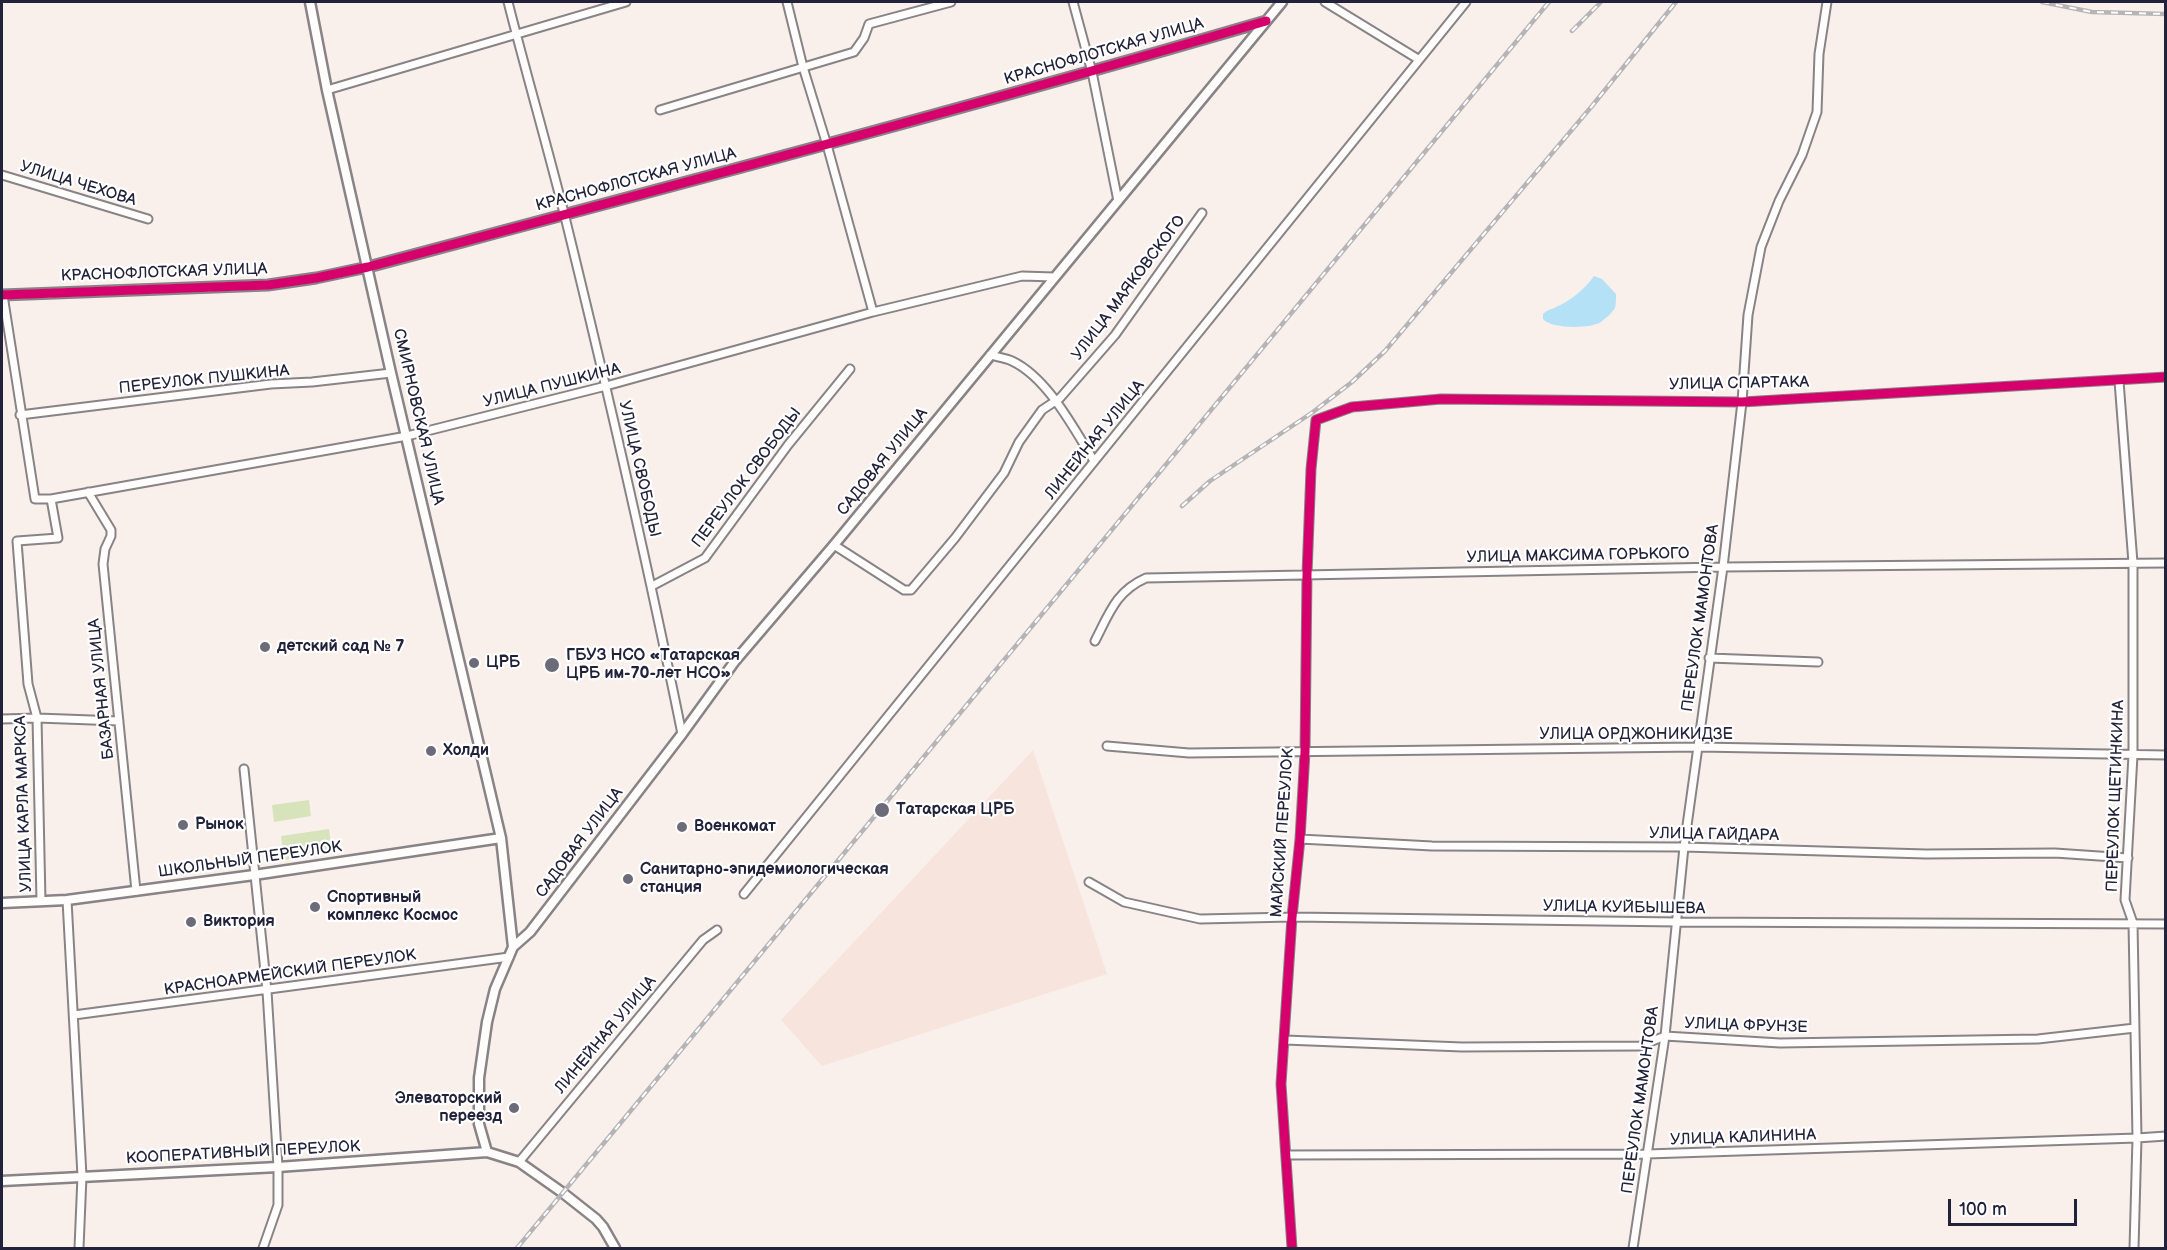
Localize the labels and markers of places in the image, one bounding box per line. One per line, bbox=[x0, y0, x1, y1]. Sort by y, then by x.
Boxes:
place label: детский сад № 7 bbox=[277, 637, 404, 657]
marker: детский сад № 7 bbox=[258, 640, 272, 654]
place label: ГБУЗ НСО «Татарская ЦРБ им-70-лет НСО» bbox=[566, 646, 740, 684]
place label: ЦРБ bbox=[486, 653, 520, 673]
marker: ЦРБ bbox=[467, 656, 481, 670]
marker: ГБУЗ НСО «Татарская ЦРБ им-70-лет НСО» bbox=[543, 656, 561, 674]
place label: Холди bbox=[443, 741, 489, 761]
marker: Холди bbox=[424, 744, 438, 758]
place label: Татарская ЦРБ bbox=[896, 800, 1014, 820]
marker: Татарская ЦРБ bbox=[873, 801, 891, 819]
place label: Рынок bbox=[195, 815, 244, 835]
place label: Военкомат bbox=[694, 817, 776, 837]
marker: Рынок bbox=[176, 818, 190, 832]
marker: Военкомат bbox=[675, 820, 689, 834]
place label: Санитарно-эпидемиологическая станция bbox=[640, 860, 889, 898]
marker: Санитарно-эпидемиологическая станция bbox=[621, 872, 635, 886]
place label: Спортивный комплекс Космос bbox=[327, 888, 458, 926]
marker: Спортивный комплекс Космос bbox=[308, 900, 322, 914]
place label: Виктория bbox=[203, 912, 275, 932]
marker: Виктория bbox=[184, 915, 198, 929]
place label: Элеваторский переезд bbox=[395, 1089, 502, 1127]
marker: Элеваторский переезд bbox=[507, 1101, 521, 1115]

